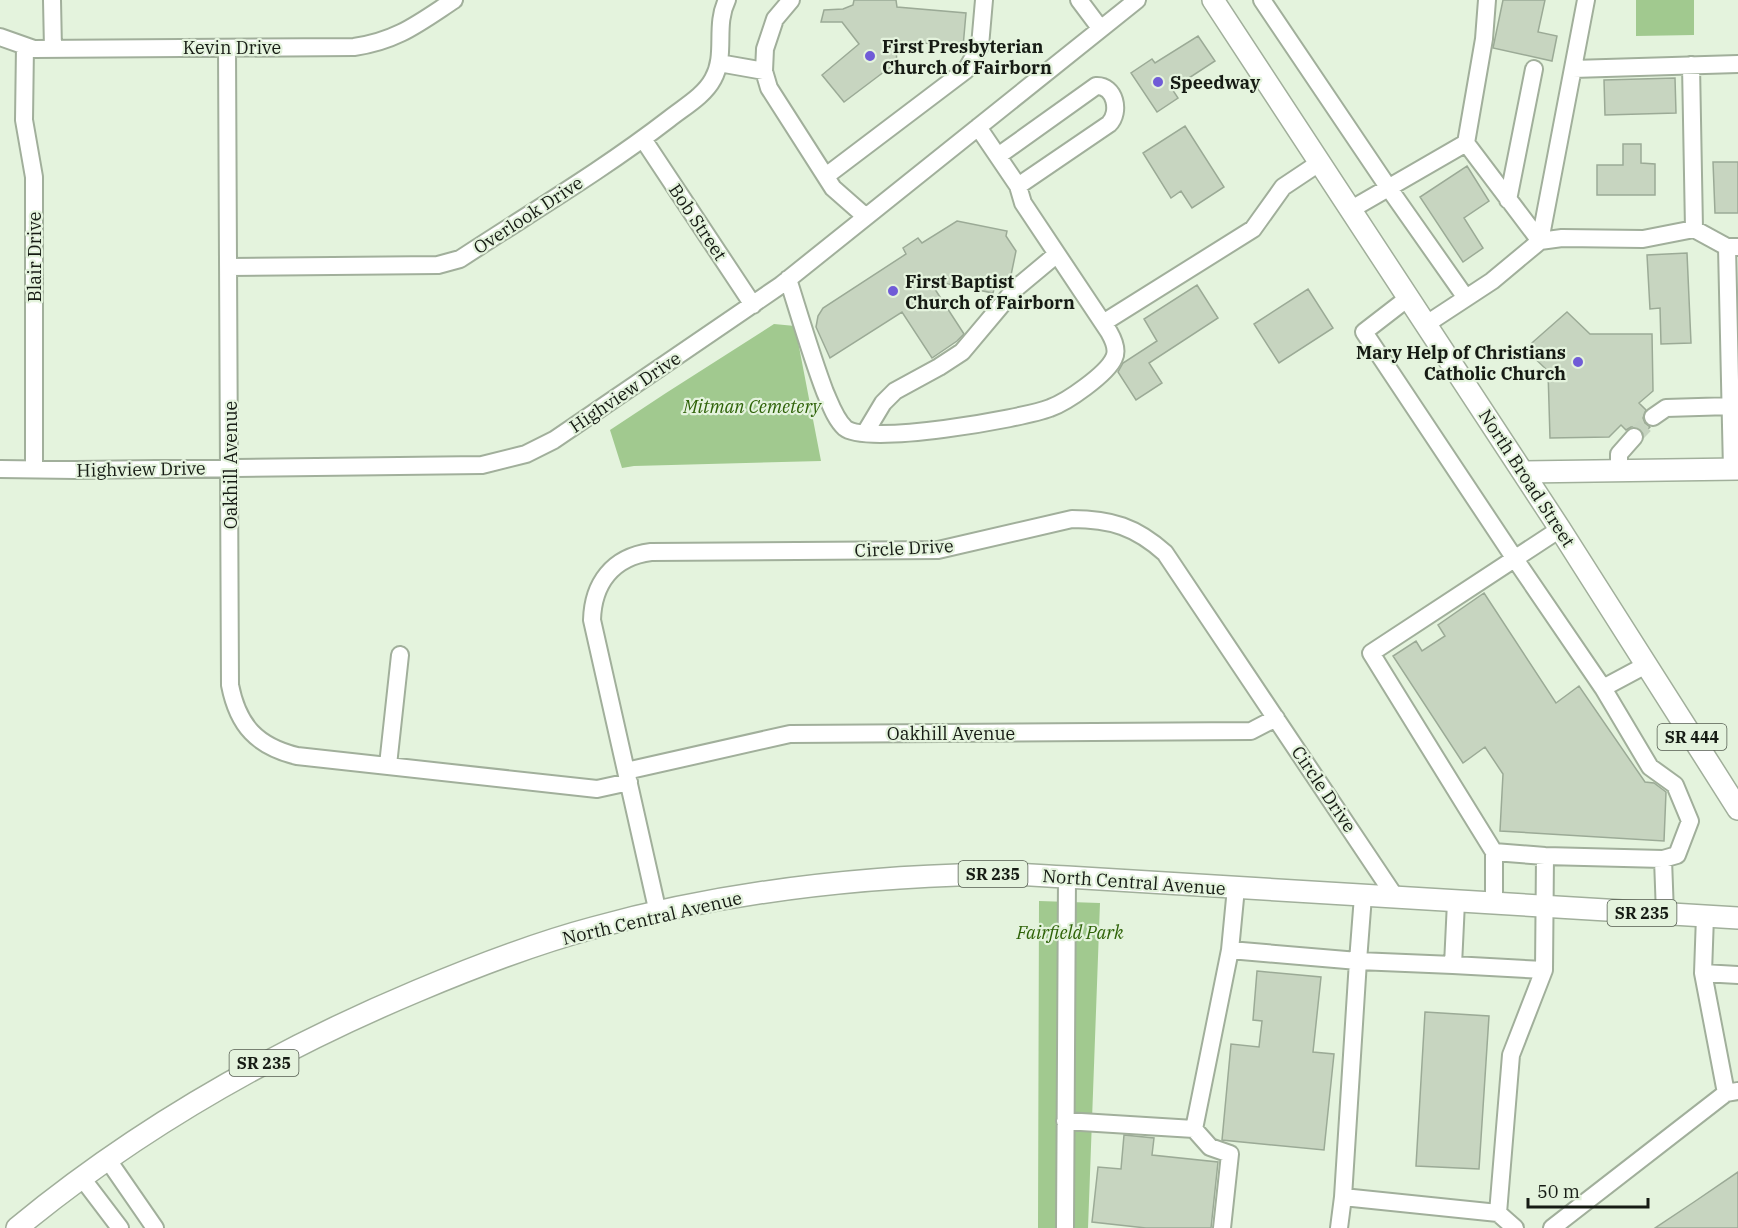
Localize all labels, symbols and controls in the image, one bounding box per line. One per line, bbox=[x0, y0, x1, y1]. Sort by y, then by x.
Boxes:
place label: First Presbyterian Church of Fairborn bbox=[882, 35, 1052, 79]
street label: Kevin Drive bbox=[183, 36, 281, 59]
marker: First Presbyterian Church of Fairborn bbox=[863, 49, 877, 63]
place label: Speedway bbox=[1170, 71, 1261, 94]
marker: Speedway bbox=[1151, 75, 1165, 89]
street label: Overlook Drive bbox=[469, 171, 587, 259]
street label: Bob Street bbox=[664, 179, 732, 265]
street label: Blair Drive bbox=[23, 212, 46, 302]
place label: First Baptist Church of Fairborn bbox=[905, 270, 1075, 314]
marker: First Baptist Church of Fairborn bbox=[886, 284, 900, 298]
place label: Mary Help of Christians Catholic Church bbox=[1356, 341, 1566, 385]
street label: Highview Drive bbox=[565, 346, 685, 438]
marker: Mary Help of Christians Catholic Church bbox=[1571, 355, 1585, 369]
park label: Mitman Cemetery bbox=[682, 395, 823, 418]
street label: Oakhill Avenue bbox=[219, 401, 242, 529]
street label: North Broad Street bbox=[1474, 405, 1580, 551]
street label: Highview Drive bbox=[76, 456, 206, 482]
street label: Circle Drive bbox=[854, 534, 954, 562]
street label: Oakhill Avenue bbox=[887, 722, 1015, 745]
road number: SR 444 bbox=[1658, 724, 1726, 750]
street label: Circle Drive bbox=[1287, 741, 1361, 837]
road number: SR 235 bbox=[958, 861, 1028, 887]
street label: North Central Avenue bbox=[1042, 864, 1226, 900]
street label: North Central Avenue bbox=[560, 886, 744, 950]
road number: SR 235 bbox=[1608, 900, 1676, 926]
park label: Fairfield Park bbox=[1015, 921, 1124, 944]
road number: SR 235 bbox=[230, 1050, 298, 1076]
scale bar bbox=[1528, 1171, 1648, 1209]
text: 50 m bbox=[1537, 1180, 1580, 1203]

